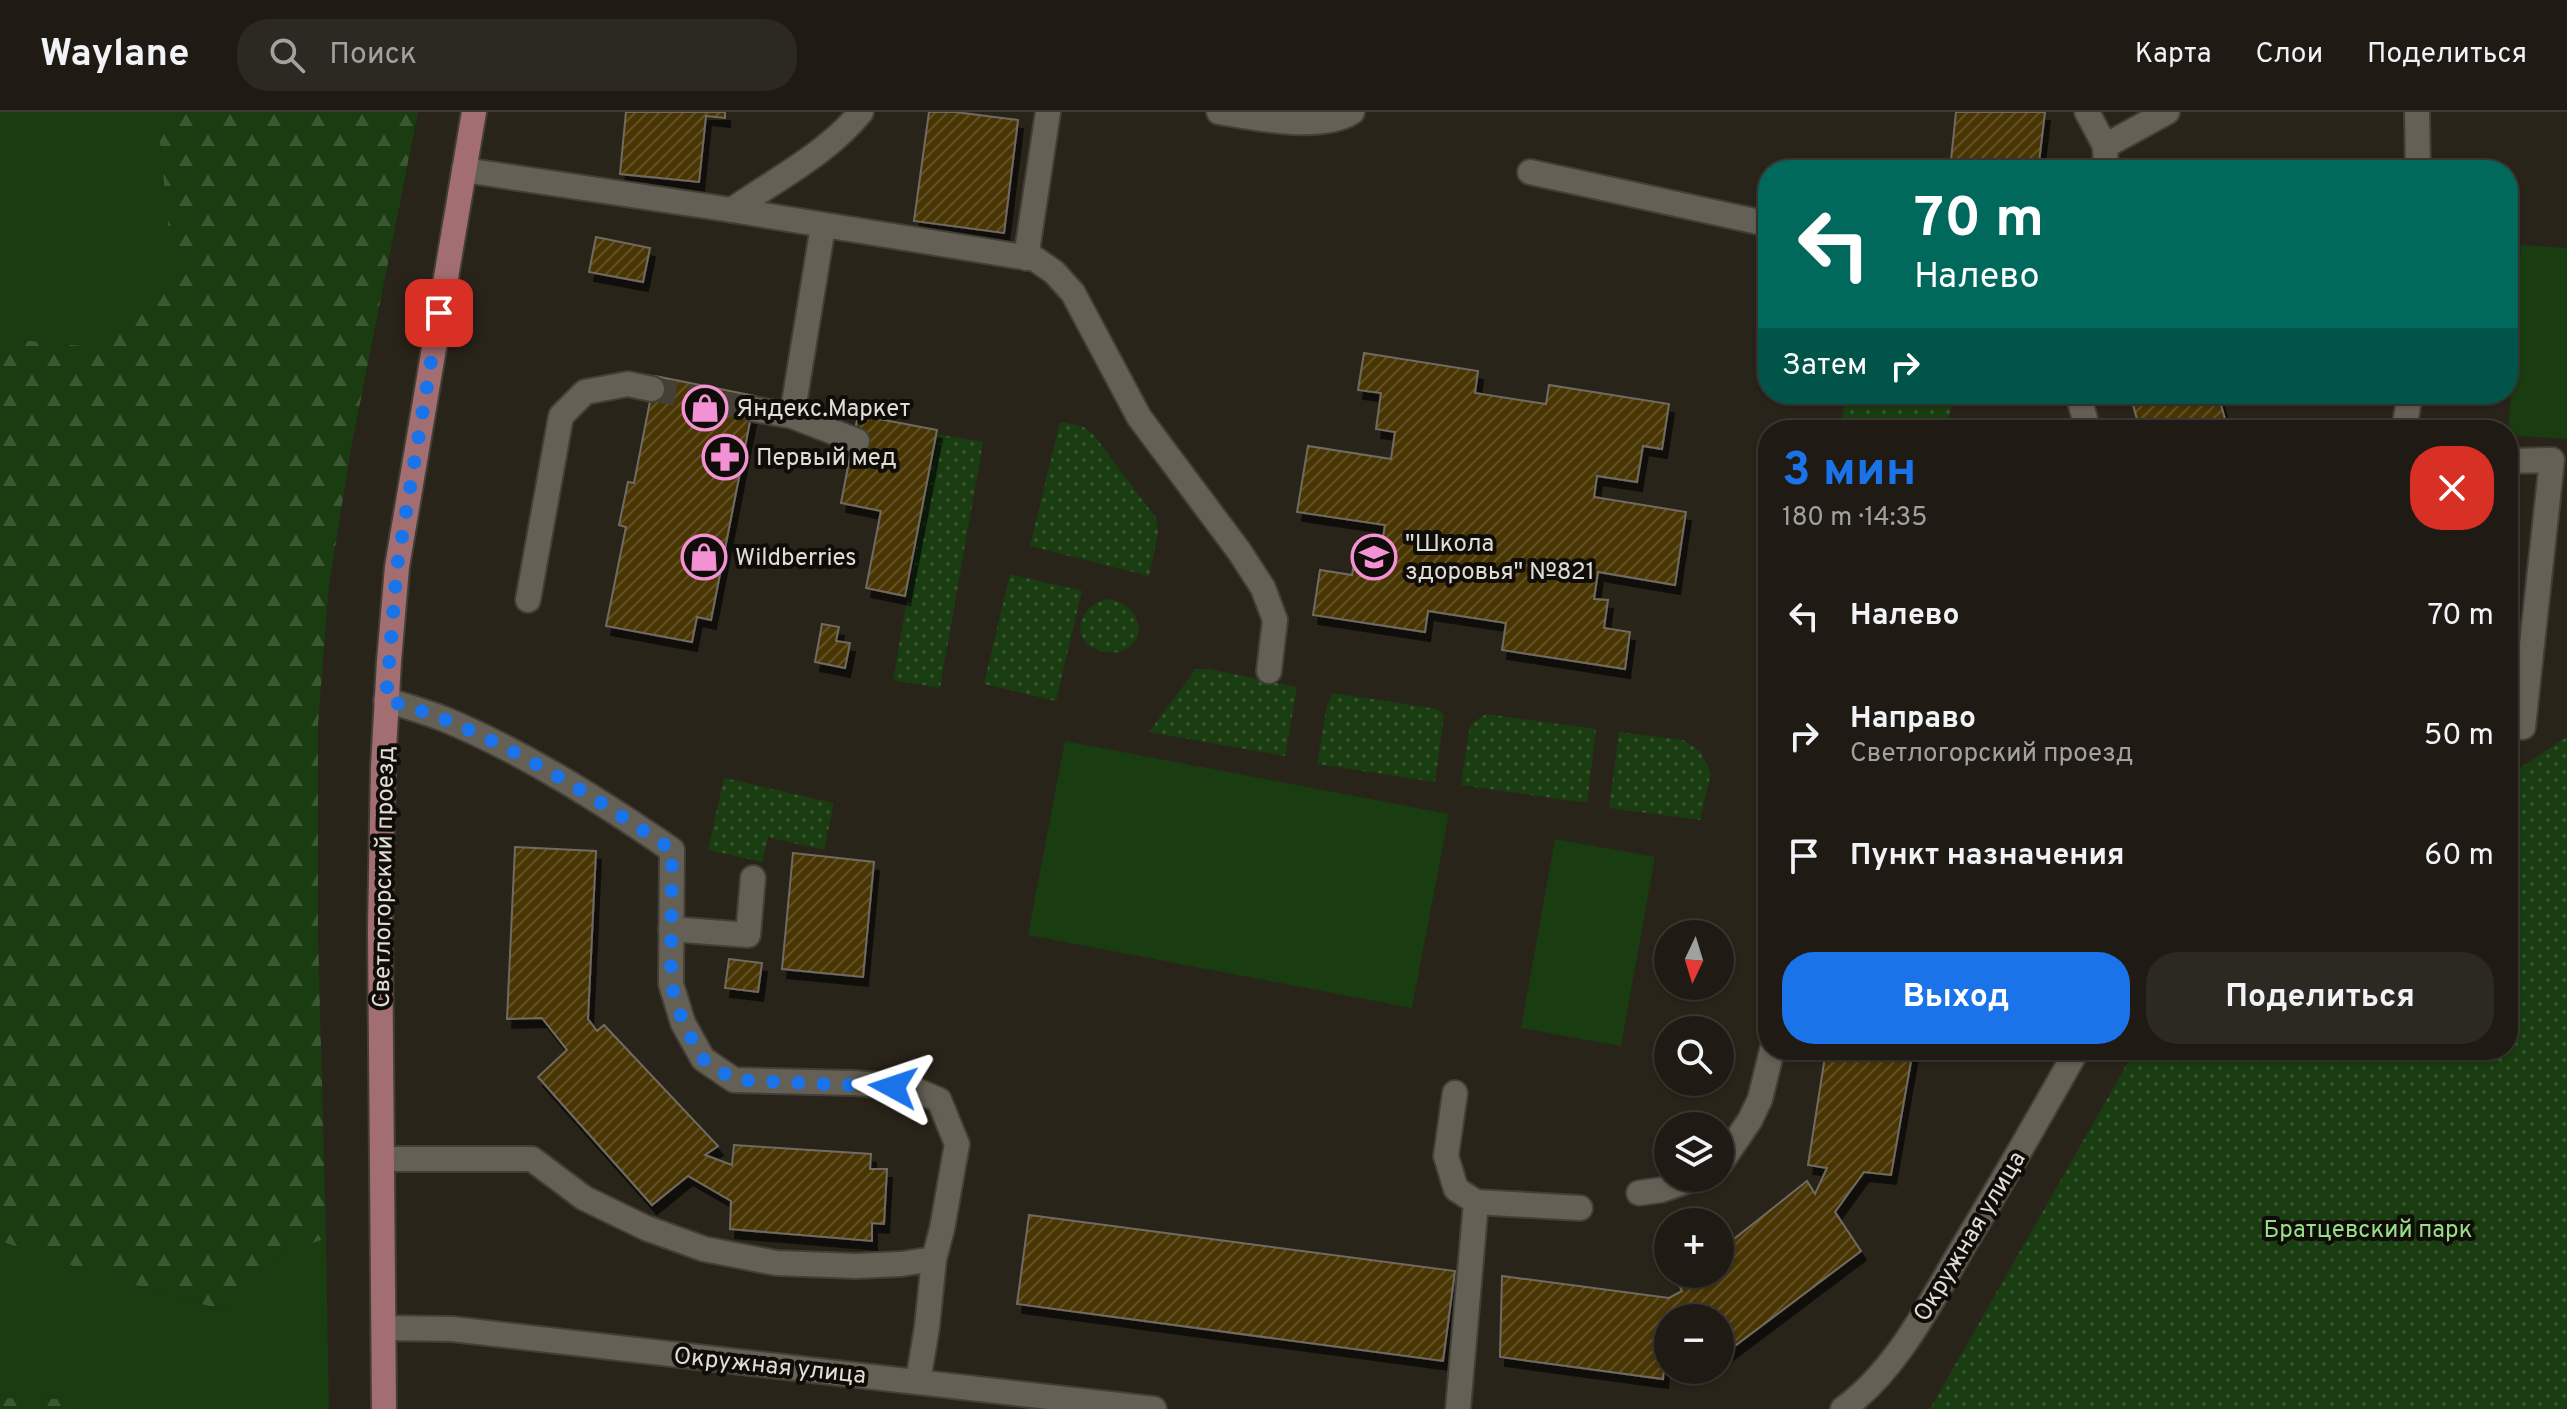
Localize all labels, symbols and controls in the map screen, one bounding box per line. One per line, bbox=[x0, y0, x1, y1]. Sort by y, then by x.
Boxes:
search box bbox=[237, 19, 797, 91]
text: Waylane bbox=[40, 31, 189, 80]
icon: search bbox=[265, 33, 309, 77]
text: Поиск bbox=[329, 37, 417, 74]
text: Карта bbox=[2135, 37, 2211, 73]
text: Слои bbox=[2255, 37, 2323, 73]
text: Поделиться bbox=[2367, 37, 2527, 73]
text: 70 m bbox=[1914, 186, 2044, 256]
icon: left bbox=[1782, 192, 1886, 296]
text: Налево bbox=[1914, 255, 2040, 301]
pin bbox=[405, 279, 473, 347]
icon: arrive bbox=[417, 291, 461, 335]
icon: right bbox=[1883, 344, 1927, 388]
text: Затем bbox=[1782, 348, 1867, 385]
shop icon: Яндекс.Маркет bbox=[681, 384, 729, 432]
place label: Яндекс.Маркет bbox=[736, 395, 910, 425]
pharmacy icon: Первый мед bbox=[701, 433, 749, 481]
text: 3 мин bbox=[1782, 442, 1916, 502]
place label: Первый мед bbox=[756, 444, 897, 474]
button: close bbox=[2410, 446, 2494, 530]
text: 180 m · 14:35 bbox=[1782, 502, 1927, 535]
place label: "Школа здоровья" №821 bbox=[1405, 530, 1595, 588]
shop icon: Wildberries bbox=[680, 533, 728, 581]
school or university icon: "Школа здоровья" №821 bbox=[1350, 533, 1398, 581]
place label: Wildberries bbox=[735, 544, 857, 574]
icon: left bbox=[1782, 594, 1826, 638]
text: Налево bbox=[1850, 598, 1959, 635]
text: 70 m bbox=[2428, 598, 2494, 635]
text: Направо bbox=[1850, 701, 1976, 738]
icon: right bbox=[1782, 714, 1826, 758]
text: 50 m bbox=[2424, 718, 2494, 755]
text: Светлогорский проезд bbox=[1850, 738, 2133, 771]
street label: Светлогорский проезд bbox=[368, 746, 402, 1008]
icon: arrive bbox=[1782, 834, 1826, 878]
text: Пункт назначения bbox=[1850, 838, 2124, 875]
text: 60 m bbox=[2424, 838, 2494, 875]
north arrow bbox=[1654, 920, 1734, 1000]
map controls bbox=[1654, 920, 1734, 1384]
button: Выход bbox=[1782, 952, 2130, 1044]
button: Поделиться bbox=[2146, 952, 2494, 1044]
button: search bbox=[1654, 1016, 1734, 1096]
position arrow bbox=[851, 1045, 935, 1129]
button: layers bbox=[1654, 1112, 1734, 1192]
street label: Окружная улица bbox=[1908, 1146, 2033, 1328]
button: + bbox=[1654, 1208, 1734, 1288]
park label: Братцевский парк bbox=[2264, 1216, 2472, 1246]
button: − bbox=[1654, 1304, 1734, 1384]
street label: Окружная улица bbox=[672, 1342, 868, 1392]

